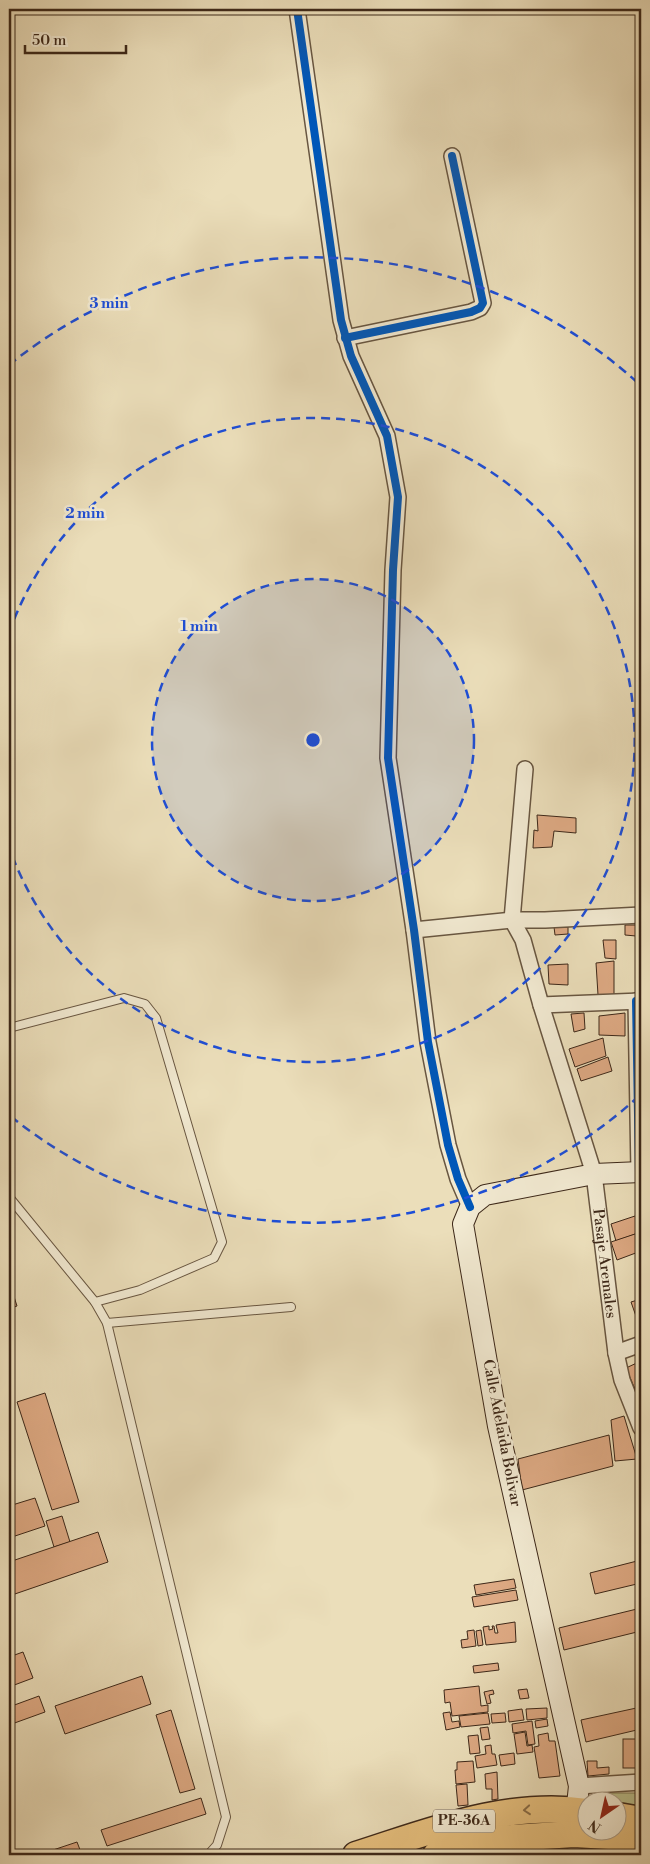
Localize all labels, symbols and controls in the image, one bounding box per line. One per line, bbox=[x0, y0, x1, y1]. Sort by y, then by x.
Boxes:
scale bar bbox=[25, 22, 126, 54]
text: 50 m bbox=[32, 31, 66, 50]
text: 3 min bbox=[89, 294, 129, 313]
text: 2 min bbox=[65, 504, 105, 523]
text: 1 min bbox=[180, 617, 218, 636]
centre of rings bbox=[304, 731, 322, 749]
street label: Pasaje Aremales bbox=[589, 1207, 621, 1319]
street label: Calle Adelaida Bolivar bbox=[478, 1358, 526, 1509]
north arrow bbox=[578, 1792, 628, 1842]
one-way arrow bbox=[523, 1805, 531, 1816]
road number: PE-36A bbox=[433, 1810, 495, 1832]
text: N bbox=[586, 1815, 605, 1837]

